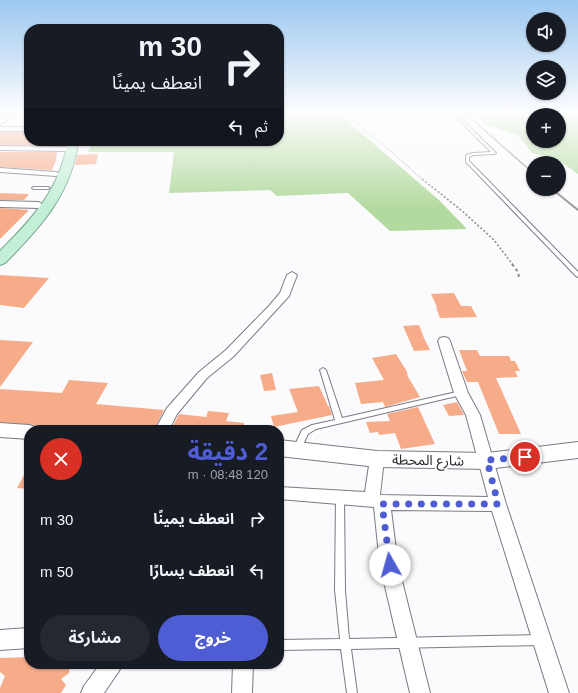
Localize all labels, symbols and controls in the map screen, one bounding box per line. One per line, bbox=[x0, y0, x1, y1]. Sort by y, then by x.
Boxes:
map controls bbox=[526, 12, 566, 196]
button: sound bbox=[526, 12, 566, 52]
text: 30 m bbox=[138, 31, 202, 62]
icon: right bbox=[216, 40, 268, 92]
button: layers bbox=[526, 60, 566, 100]
text: انعطف يمينًا bbox=[112, 73, 202, 93]
button: + bbox=[526, 108, 566, 148]
icon: left bbox=[225, 116, 247, 138]
text: ثم bbox=[255, 118, 268, 135]
button: − bbox=[526, 156, 566, 196]
button: close bbox=[40, 438, 82, 480]
text: 2 دقيقة bbox=[188, 438, 268, 465]
pin bbox=[508, 440, 542, 474]
icon: arrive bbox=[514, 446, 536, 468]
street label: شارع المحطة bbox=[392, 451, 464, 472]
text: 120 m · 08:48 bbox=[188, 467, 268, 482]
icon: right bbox=[246, 508, 268, 530]
text: انعطف يمينًا bbox=[153, 510, 234, 527]
text: 30 m bbox=[40, 511, 73, 528]
position arrow bbox=[369, 544, 411, 586]
icon: left bbox=[246, 560, 268, 582]
text: انعطف يسارًا bbox=[149, 562, 234, 579]
text: 50 m bbox=[40, 563, 73, 580]
button: مشاركة bbox=[40, 615, 150, 661]
button: خروج bbox=[158, 615, 268, 661]

